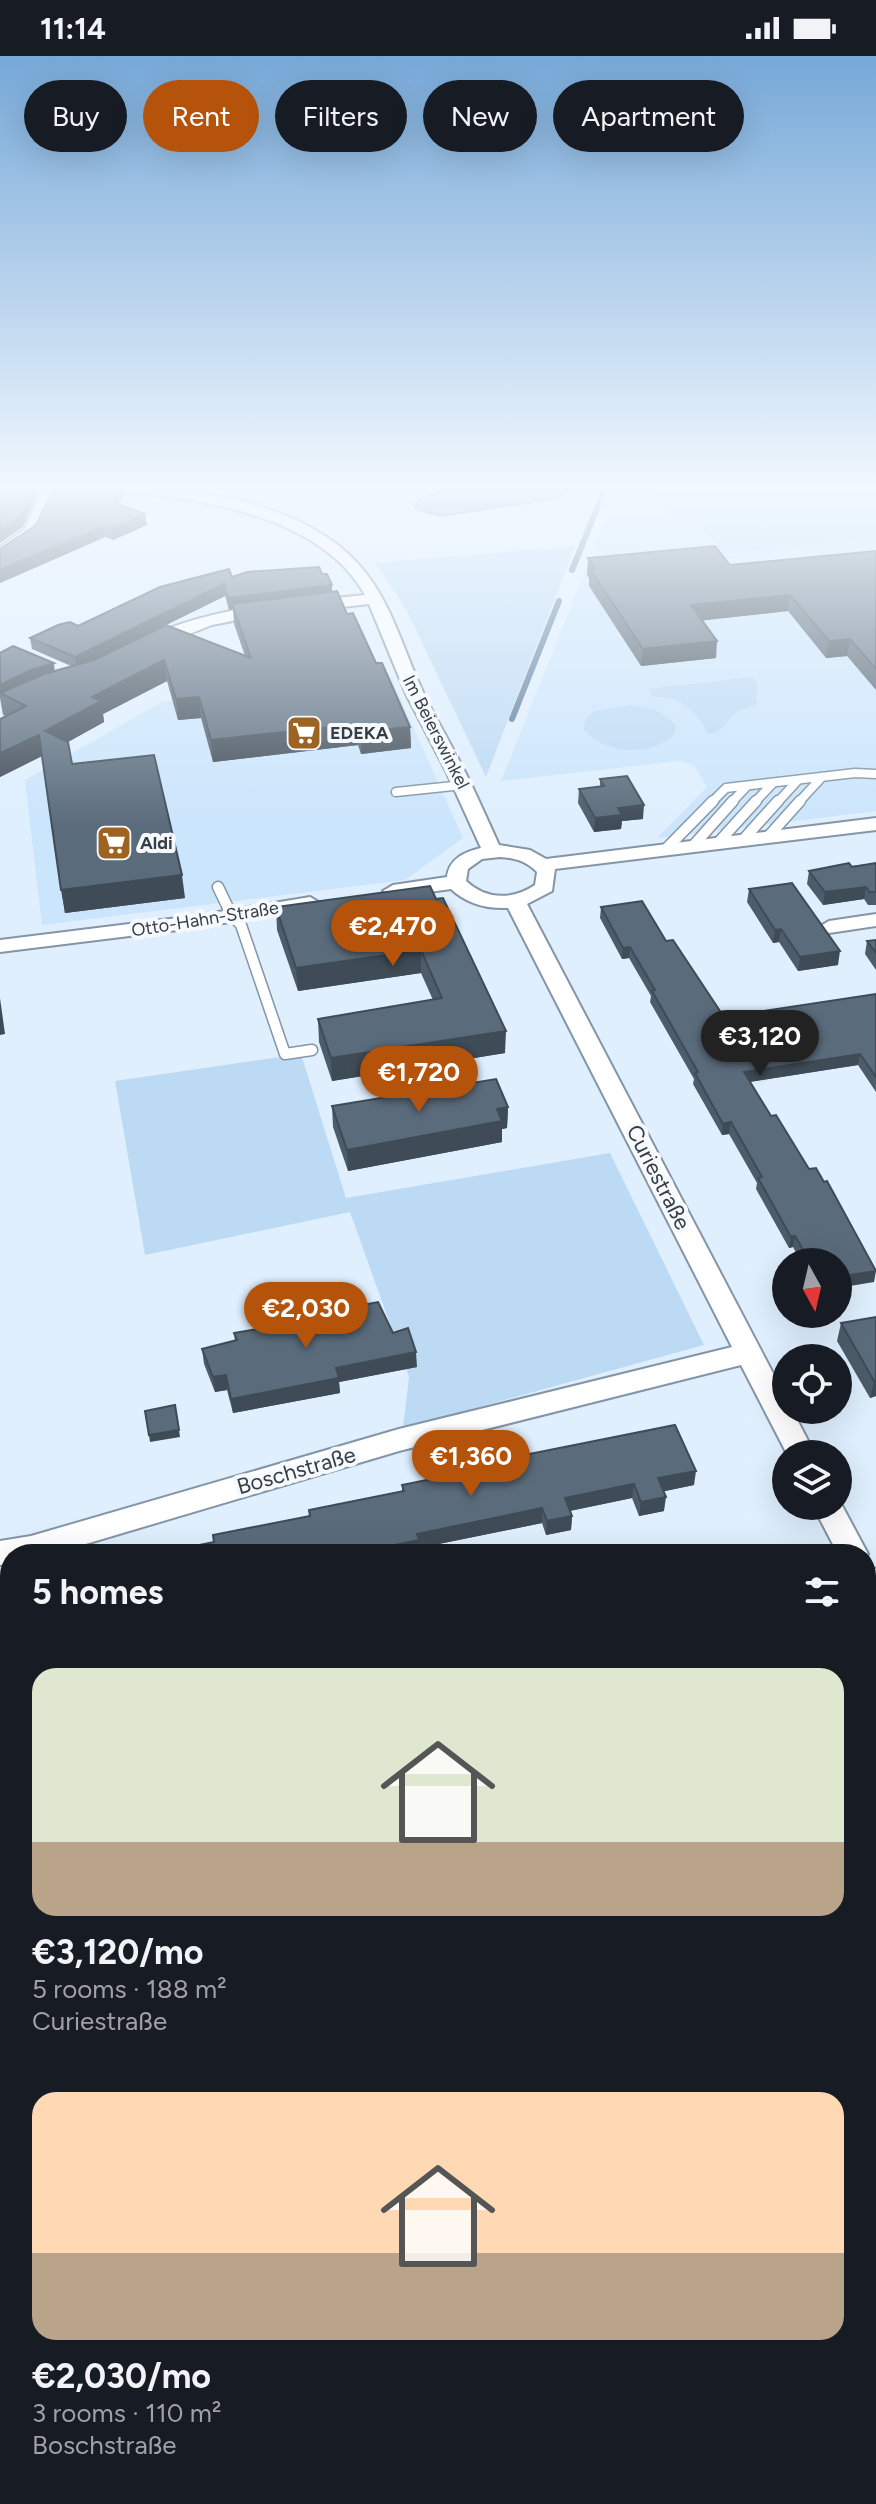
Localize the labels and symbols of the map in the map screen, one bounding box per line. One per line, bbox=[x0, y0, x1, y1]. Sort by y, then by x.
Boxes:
street label: Im Beierswinkel bbox=[398, 671, 474, 793]
supermarket icon: EDEKA bbox=[285, 714, 323, 752]
place label: EDEKA bbox=[330, 722, 389, 744]
supermarket icon: Aldi bbox=[95, 824, 133, 862]
place label: Aldi bbox=[140, 832, 173, 854]
street label: Otto-Hahn-Straße bbox=[130, 896, 280, 942]
pin: €2,470 bbox=[328, 900, 458, 968]
pin: €3,120 bbox=[695, 1010, 825, 1078]
pin: €1,720 bbox=[354, 1046, 484, 1114]
street label: Curiestraße bbox=[621, 1120, 697, 1234]
north arrow bbox=[772, 1248, 852, 1328]
pin: €2,030 bbox=[241, 1282, 371, 1350]
pin: €1,360 bbox=[406, 1430, 536, 1498]
street label: Boschstraße bbox=[234, 1441, 359, 1500]

